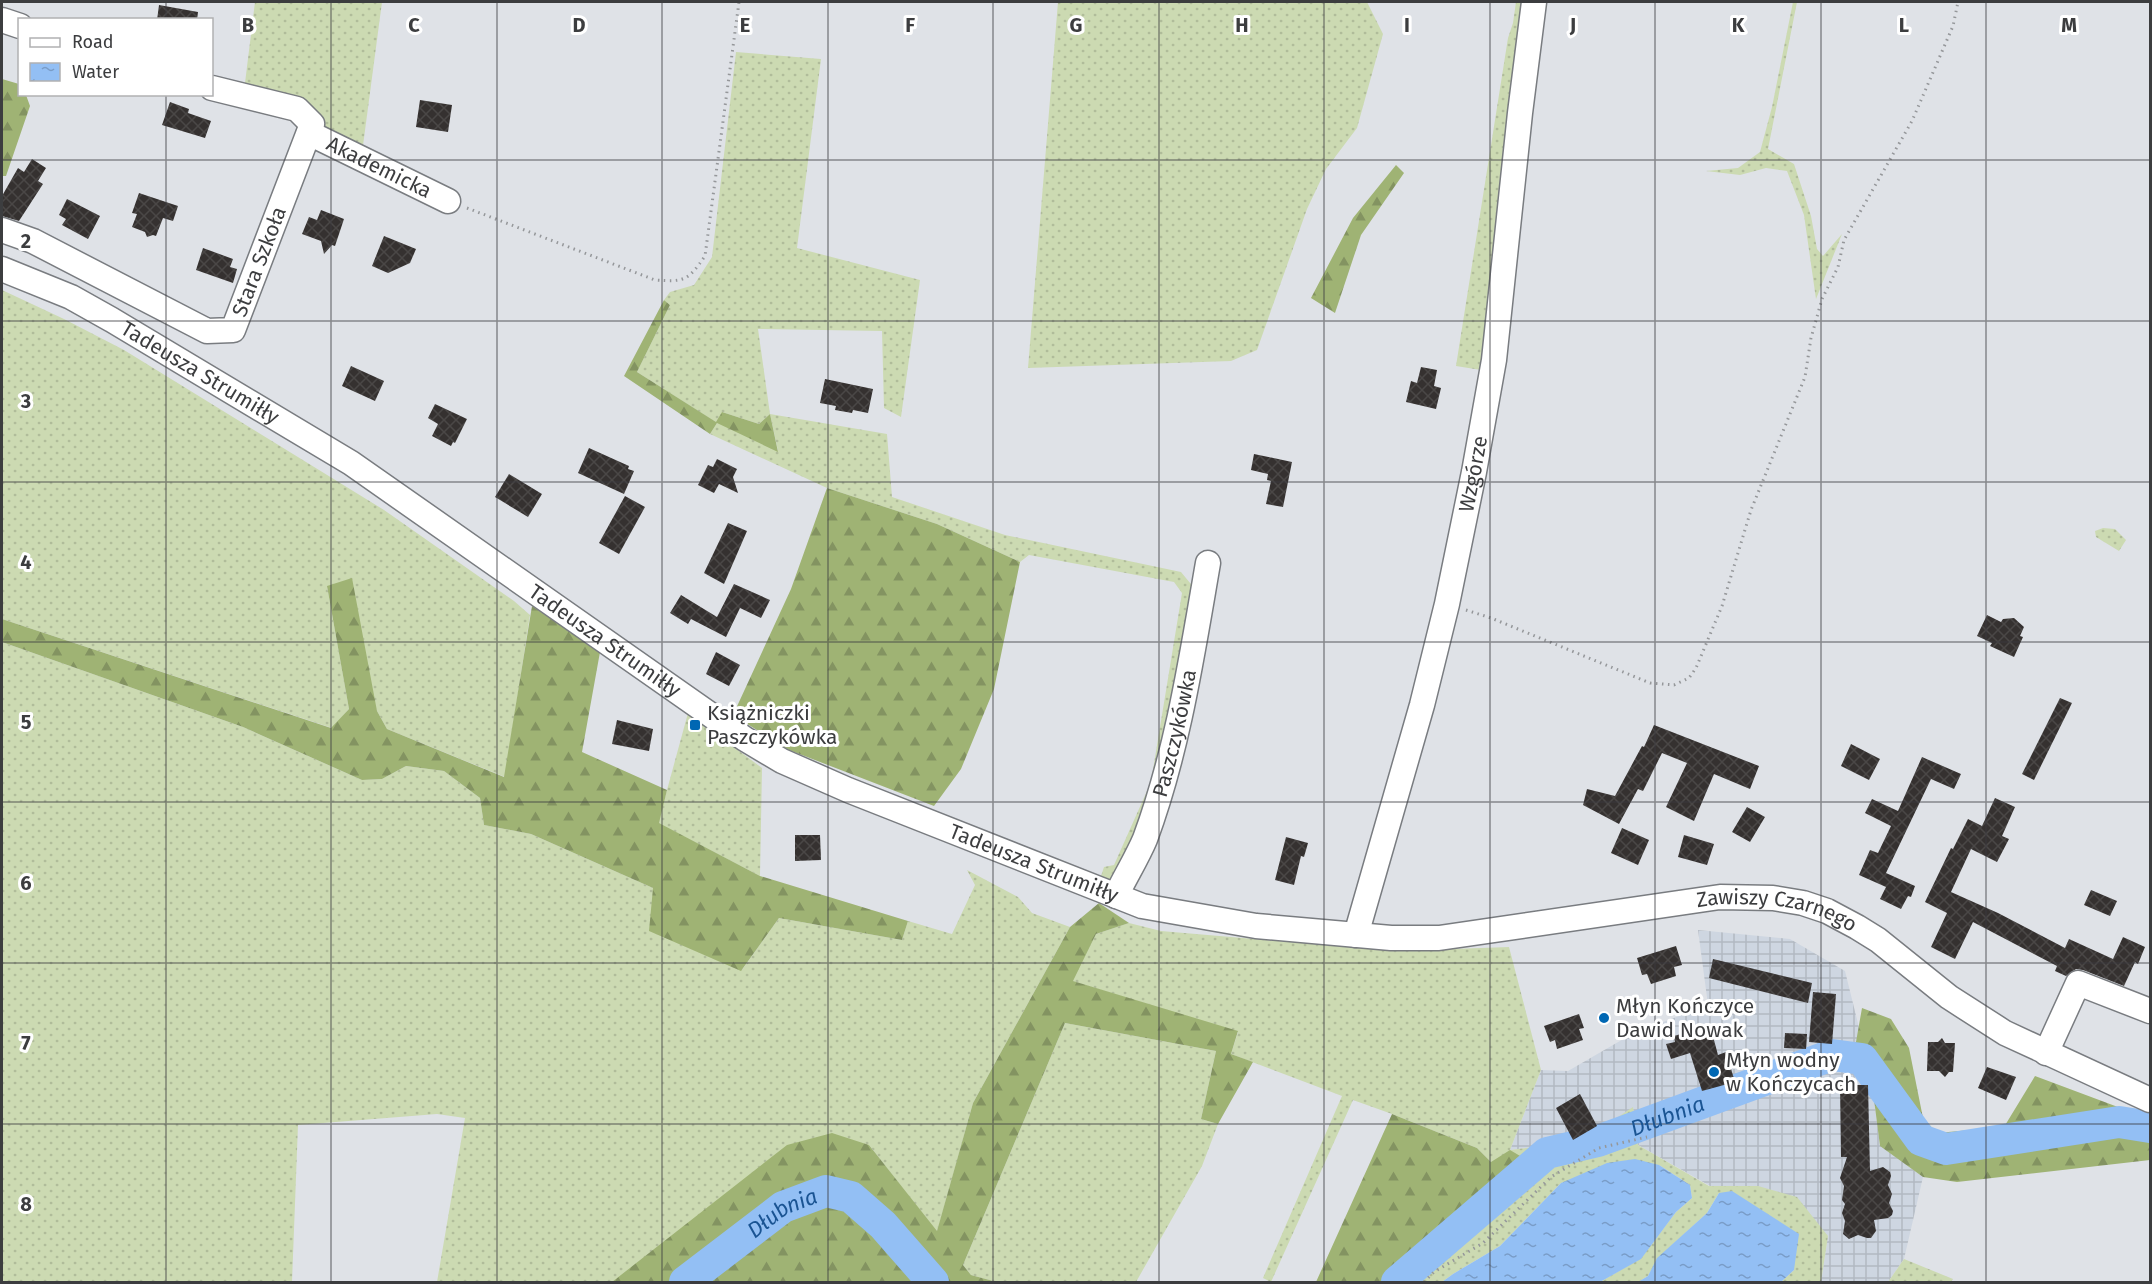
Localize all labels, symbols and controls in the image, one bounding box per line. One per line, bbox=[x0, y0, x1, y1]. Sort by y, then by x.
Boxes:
text: B bbox=[242, 13, 254, 37]
text: C bbox=[408, 13, 420, 37]
text: D bbox=[572, 13, 586, 37]
text: E bbox=[740, 13, 750, 37]
text: F bbox=[905, 13, 915, 37]
text: G bbox=[1070, 13, 1082, 37]
text: H bbox=[1235, 13, 1249, 37]
text: I bbox=[1404, 13, 1410, 37]
text: J bbox=[1569, 13, 1576, 37]
text: K bbox=[1732, 13, 1745, 37]
text: L bbox=[1899, 13, 1909, 37]
text: M bbox=[2061, 13, 2077, 37]
legend bbox=[18, 18, 213, 96]
text: Road bbox=[72, 31, 114, 53]
text: Water bbox=[72, 61, 119, 83]
street label: Akademicka bbox=[322, 131, 436, 204]
street label: Stara Szkoła bbox=[226, 203, 292, 320]
text: 2 bbox=[21, 229, 31, 253]
street label: Tadeusza Strumiłły bbox=[116, 315, 284, 430]
text: 3 bbox=[20, 389, 31, 413]
street label: Wzgórze bbox=[1453, 434, 1493, 515]
text: 4 bbox=[20, 550, 32, 574]
street label: Tadeusza Strumiłły bbox=[524, 579, 687, 703]
street label: Paszczykówka bbox=[1147, 667, 1202, 800]
place label: Książniczki Paszczykówka bbox=[707, 700, 837, 750]
text: 5 bbox=[21, 710, 32, 734]
marker: Książniczki Paszczykówka bbox=[688, 718, 702, 732]
street label: Tadeusza Strumiłły bbox=[945, 818, 1123, 909]
text: 6 bbox=[20, 871, 32, 895]
street label: Zawiszy Czarnego bbox=[1695, 884, 1861, 938]
place label: Młyn Kończyce Dawid Nowak bbox=[1616, 993, 1754, 1043]
marker: Młyn Kończyce Dawid Nowak bbox=[1597, 1011, 1611, 1025]
text: 7 bbox=[21, 1031, 31, 1055]
place label: Młyn wodny w Kończycach bbox=[1726, 1047, 1856, 1097]
marker: Młyn wodny w Kończycach bbox=[1707, 1065, 1721, 1079]
water label: Dłubnia bbox=[1626, 1090, 1708, 1142]
water label: Dłubnia bbox=[742, 1182, 821, 1244]
text: 8 bbox=[20, 1192, 32, 1216]

